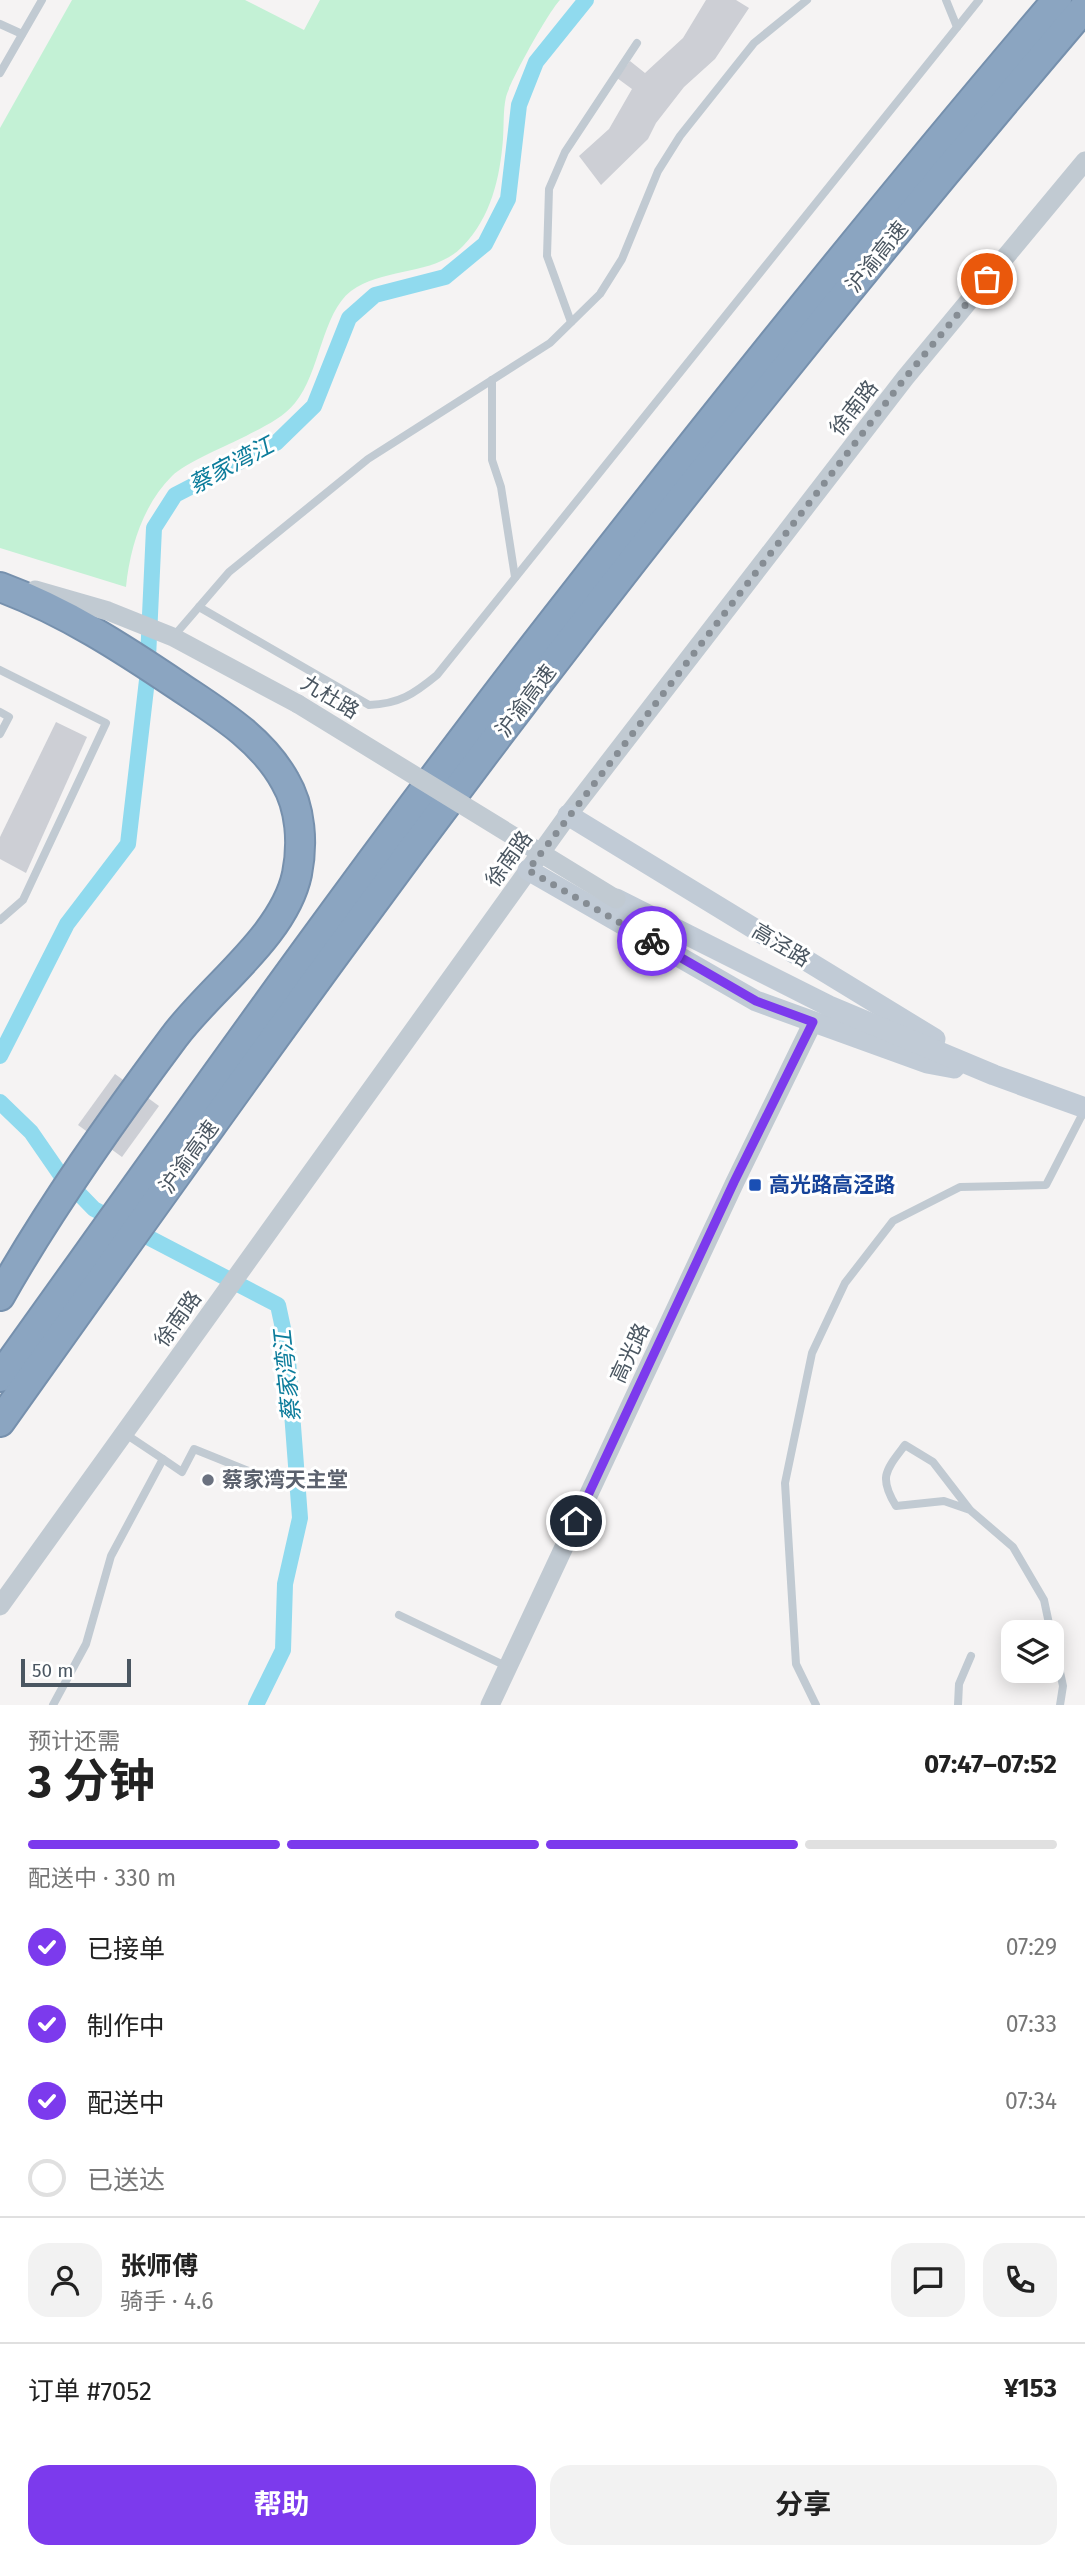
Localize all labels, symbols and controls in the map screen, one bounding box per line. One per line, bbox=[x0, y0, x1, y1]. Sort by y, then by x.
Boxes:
street label: 沪渝高速 bbox=[840, 216, 914, 298]
pin bbox=[957, 249, 1017, 309]
icon: bag bbox=[968, 260, 1006, 298]
street label: 徐南路 bbox=[824, 375, 884, 441]
water label: 蔡家湾江 bbox=[184, 430, 281, 499]
street label: 沪渝高速 bbox=[490, 660, 562, 742]
street label: 九杜路 bbox=[296, 670, 364, 724]
street label: 徐南路 bbox=[480, 826, 538, 892]
courier bbox=[617, 906, 687, 976]
street label: 高泾路 bbox=[747, 918, 815, 972]
icon: bike bbox=[633, 922, 671, 960]
street label: 沪渝高速 bbox=[154, 1115, 224, 1199]
place label: 高光路高泾路 bbox=[769, 1172, 895, 1198]
marker: 高光路高泾路 bbox=[747, 1177, 763, 1193]
street label: 徐南路 bbox=[149, 1286, 207, 1352]
street label: 高光路 bbox=[605, 1319, 655, 1387]
water label: 蔡家湾江 bbox=[268, 1326, 306, 1423]
place label: 蔡家湾天主堂 bbox=[222, 1467, 348, 1493]
marker: 蔡家湾天主堂 bbox=[200, 1472, 216, 1488]
pin bbox=[546, 1491, 606, 1551]
icon: home bbox=[557, 1502, 595, 1540]
map controls bbox=[1001, 1620, 1064, 1683]
button: layers bbox=[1001, 1620, 1064, 1683]
scale bar bbox=[21, 1656, 131, 1688]
text: 50 m bbox=[32, 1659, 73, 1682]
text: 预计还需 bbox=[28, 1727, 120, 1755]
text: 07:47–07:52 bbox=[924, 1749, 1057, 1780]
text: 3 分钟 bbox=[28, 1754, 155, 1809]
text: 配送中 · 330 m bbox=[28, 1864, 176, 1892]
icon: check bbox=[28, 1928, 66, 1966]
text: 07:29 bbox=[1006, 1933, 1057, 1961]
text: 已接单 bbox=[87, 1934, 165, 1965]
icon: check bbox=[28, 2005, 66, 2043]
text: 07:33 bbox=[1006, 2010, 1057, 2038]
text: 制作中 bbox=[87, 2011, 165, 2042]
icon: check bbox=[28, 2082, 66, 2120]
text: 07:34 bbox=[1005, 2087, 1057, 2115]
text: 配送中 bbox=[87, 2088, 165, 2119]
text: 已送达 bbox=[87, 2165, 165, 2196]
button: person bbox=[28, 2243, 102, 2317]
button: chat bbox=[891, 2243, 965, 2317]
button: phone bbox=[983, 2243, 1057, 2317]
text: 张师傅 bbox=[120, 2251, 198, 2282]
text: 骑手 · 4.6 bbox=[120, 2287, 214, 2315]
text: ¥153 bbox=[1004, 2373, 1057, 2404]
text: 订单 #7052 bbox=[28, 2376, 152, 2407]
button: 帮助 bbox=[28, 2465, 536, 2545]
button: 分享 bbox=[550, 2465, 1057, 2545]

